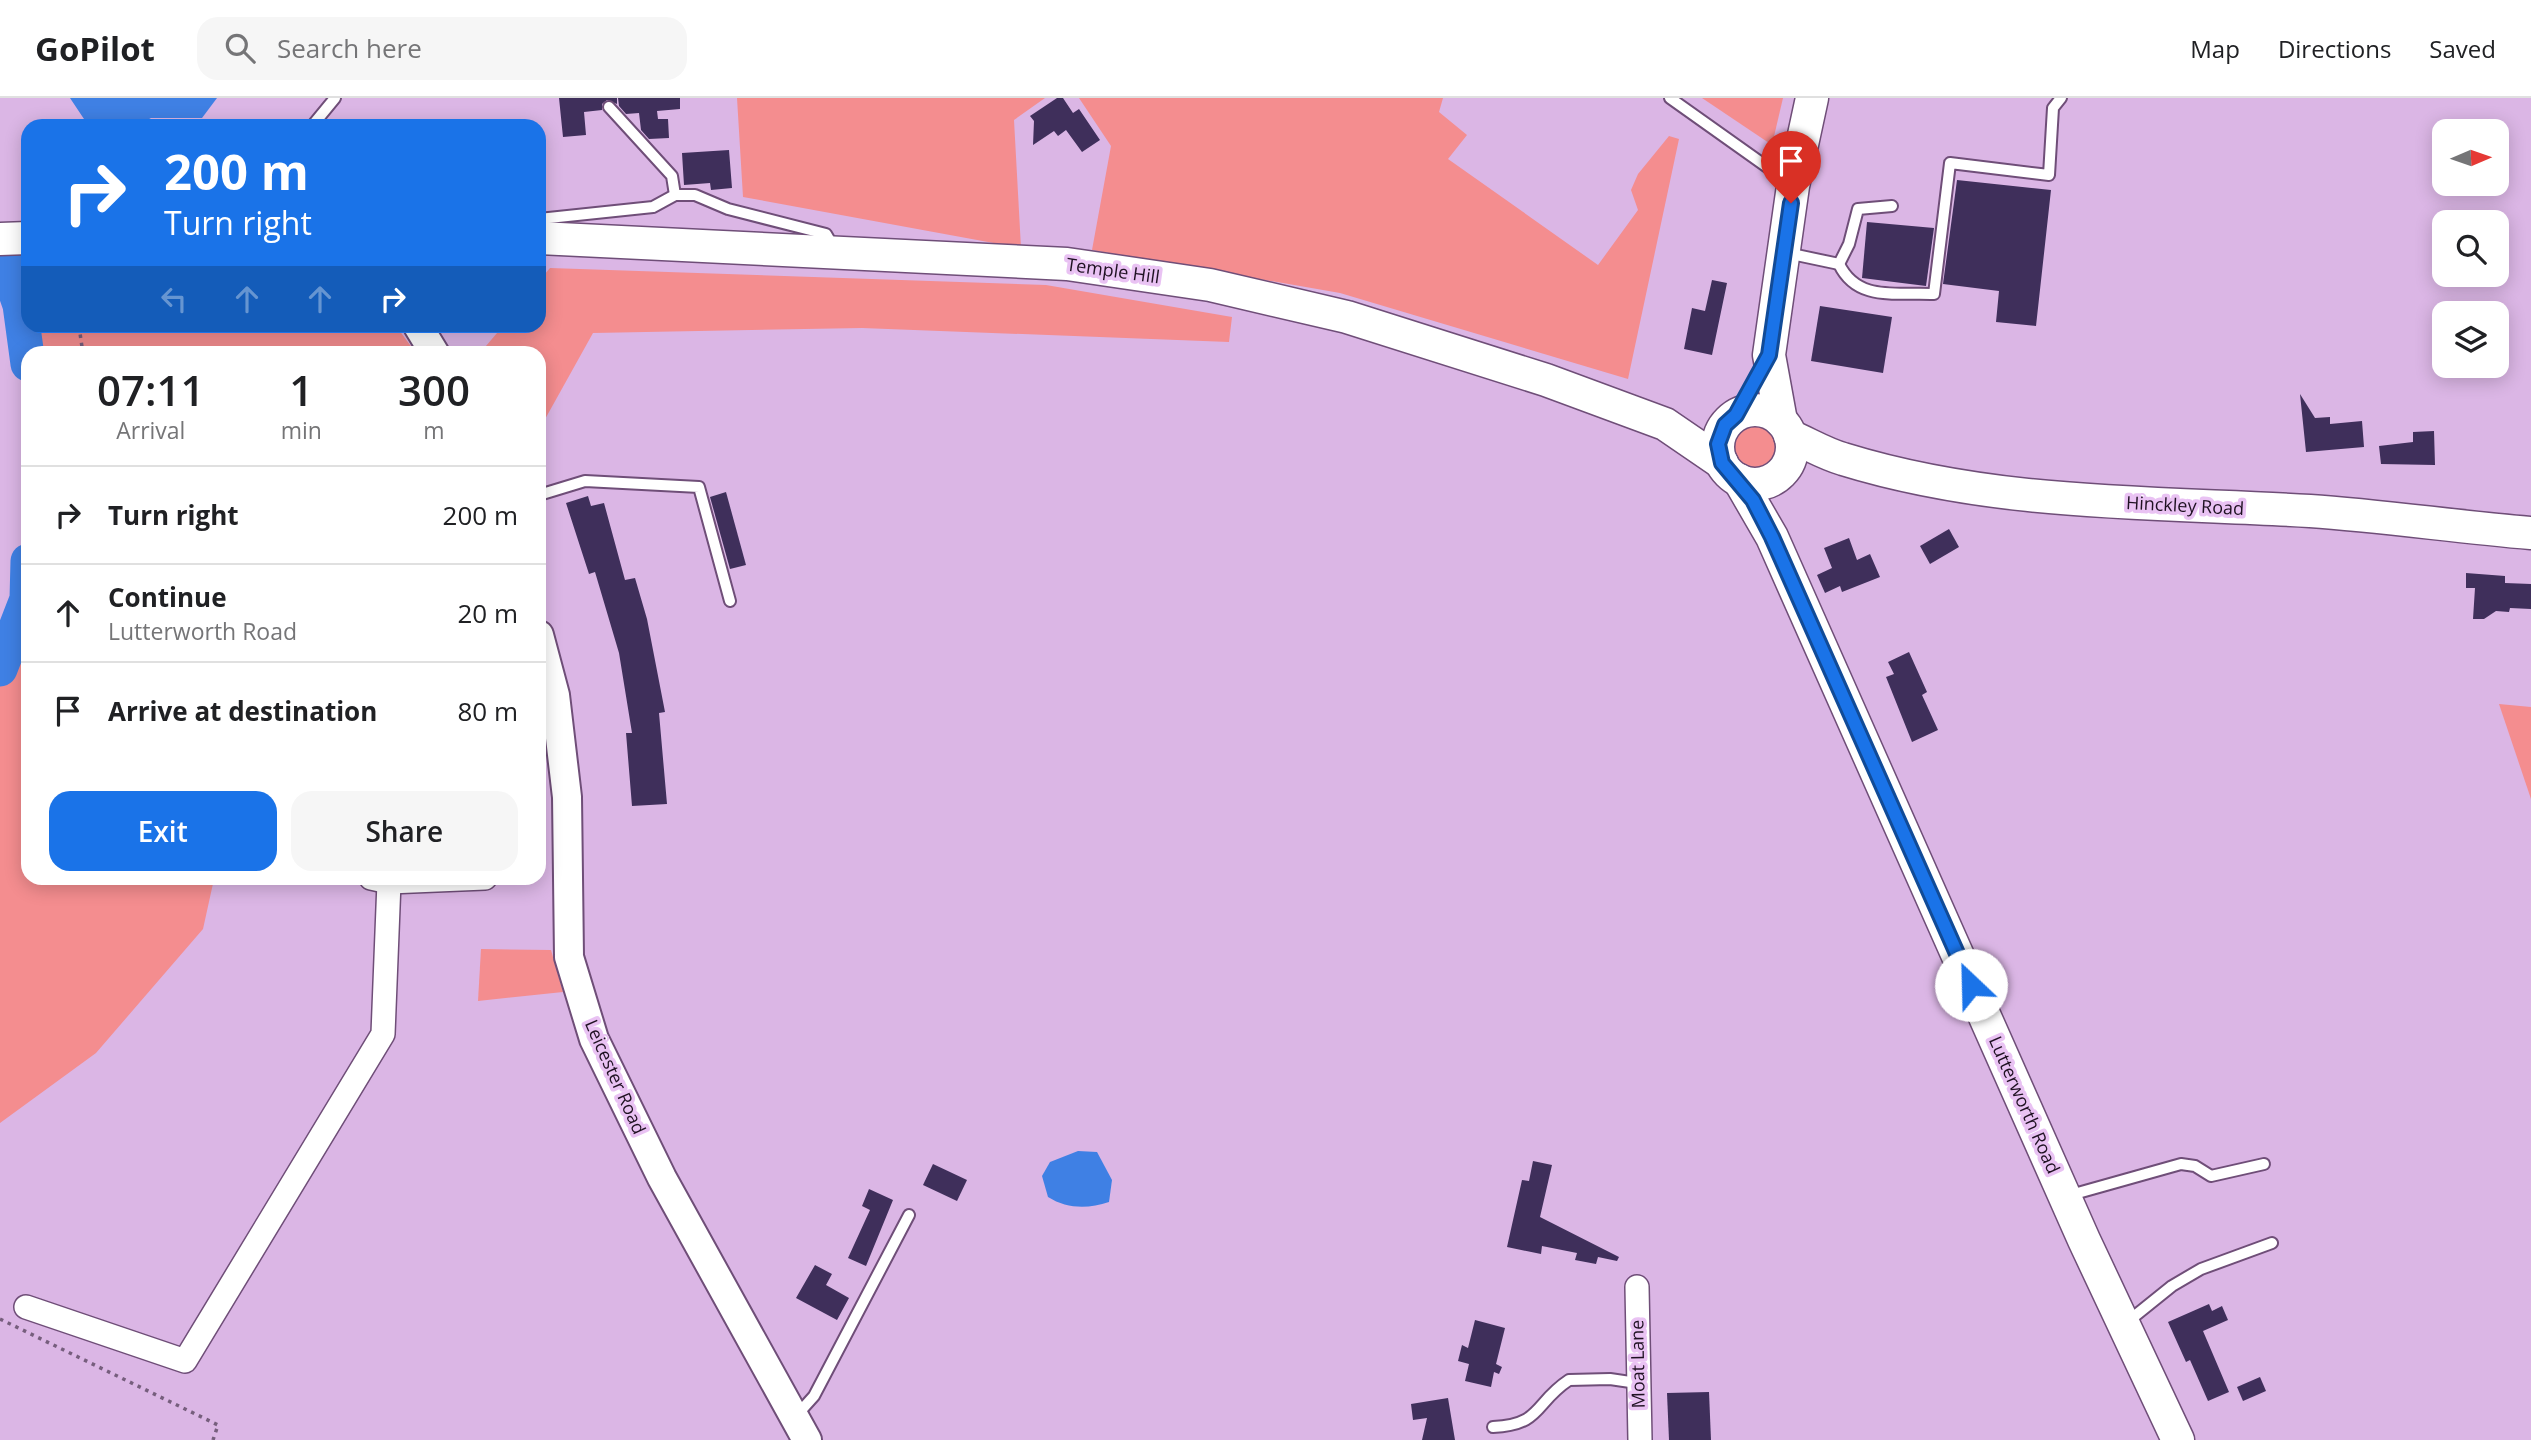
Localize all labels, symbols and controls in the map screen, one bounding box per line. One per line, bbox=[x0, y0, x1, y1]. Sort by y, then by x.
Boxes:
search box bbox=[197, 17, 687, 80]
text: GoPilot bbox=[35, 26, 155, 71]
icon: search bbox=[221, 29, 259, 67]
text: Search here bbox=[277, 30, 422, 66]
text: Map bbox=[2190, 32, 2240, 65]
text: Directions bbox=[2278, 32, 2391, 65]
text: Saved bbox=[2429, 32, 2496, 65]
north arrow bbox=[2432, 119, 2510, 196]
map controls bbox=[2432, 119, 2509, 378]
pin bbox=[1761, 131, 1821, 203]
text: 200 m bbox=[164, 138, 309, 204]
icon: arrive bbox=[1772, 142, 1810, 180]
icon: right bbox=[49, 147, 140, 238]
text: Turn right bbox=[164, 201, 312, 244]
button: search bbox=[2432, 210, 2509, 287]
street label: Temple Hill bbox=[1065, 252, 1161, 288]
icon: left bbox=[155, 280, 193, 318]
icon: ahead bbox=[228, 280, 266, 318]
icon: ahead bbox=[301, 280, 339, 318]
icon: right bbox=[374, 280, 412, 318]
button: layers bbox=[2432, 301, 2509, 378]
text: 07:11 bbox=[97, 361, 205, 418]
text: 1 bbox=[289, 361, 313, 418]
text: 300 bbox=[398, 361, 470, 418]
text: Arrival bbox=[116, 414, 185, 446]
text: min bbox=[281, 414, 322, 446]
text: m bbox=[423, 414, 445, 446]
street label: Hinckley Road bbox=[2125, 490, 2245, 520]
icon: right bbox=[49, 496, 87, 534]
text: Turn right bbox=[108, 497, 239, 533]
text: 200 m bbox=[443, 497, 518, 533]
text: Continue bbox=[108, 579, 227, 615]
icon: ahead bbox=[49, 594, 87, 632]
text: 20 m bbox=[457, 595, 518, 631]
text: Lutterworth Road bbox=[108, 615, 297, 647]
icon: arrive bbox=[49, 692, 87, 730]
text: Arrive at destination bbox=[108, 693, 377, 729]
text: 80 m bbox=[457, 693, 518, 729]
button: Exit bbox=[49, 791, 277, 871]
button: Share bbox=[291, 791, 518, 871]
position arrow bbox=[1934, 948, 2008, 1022]
street label: Leicester Road bbox=[580, 1016, 652, 1138]
street label: Lutterworth Road bbox=[1984, 1032, 2066, 1177]
street label: Moat Lane bbox=[1624, 1319, 1650, 1409]

